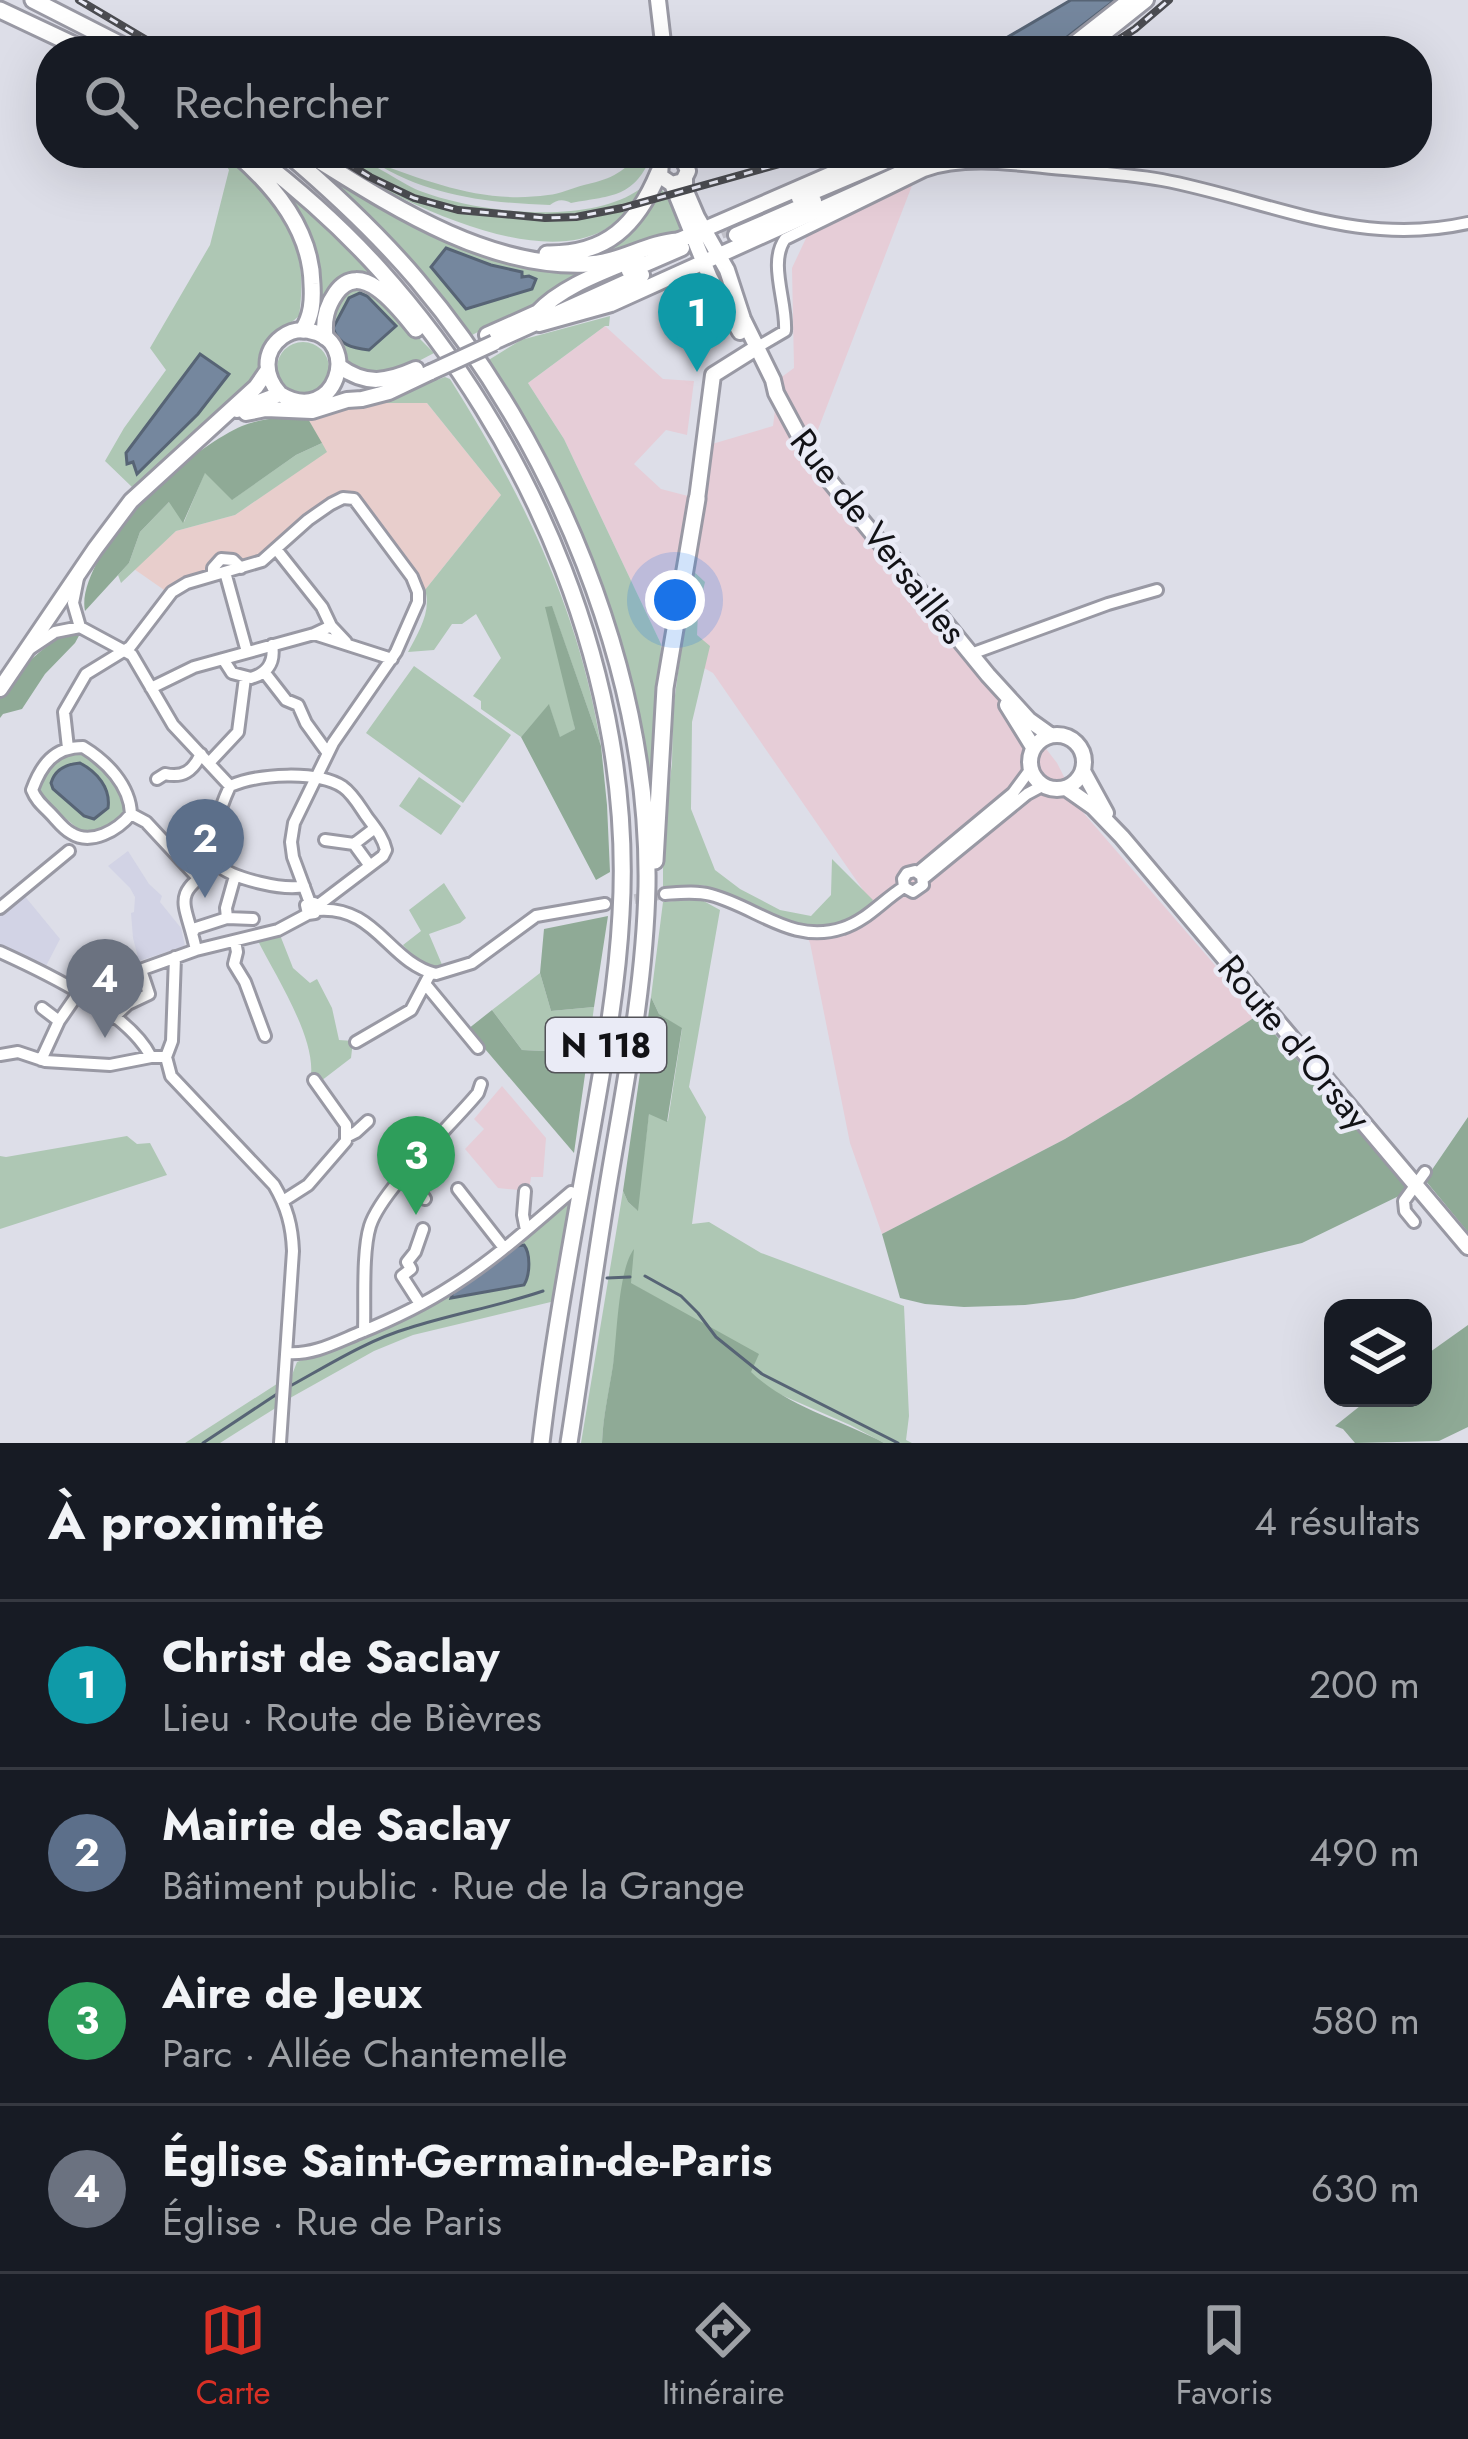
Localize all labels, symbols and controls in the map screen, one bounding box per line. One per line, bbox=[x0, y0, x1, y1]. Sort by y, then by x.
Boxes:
search box bbox=[36, 36, 1432, 168]
icon: search bbox=[78, 69, 144, 135]
text: Rechercher bbox=[174, 70, 389, 135]
pin: 1 bbox=[658, 273, 736, 372]
street label: Rue de Versailles bbox=[778, 417, 980, 655]
your location bbox=[645, 570, 705, 630]
pin: 2 bbox=[166, 799, 244, 898]
pin: 4 bbox=[66, 939, 144, 1038]
street label: Route d'Orsay bbox=[1206, 943, 1384, 1141]
road number: N 118 bbox=[546, 1018, 666, 1072]
pin: 3 bbox=[377, 1116, 455, 1215]
map controls bbox=[1324, 1299, 1432, 1407]
button: layers bbox=[1324, 1299, 1432, 1407]
text: À proximité bbox=[48, 1484, 324, 1558]
text: 4 résultats bbox=[1254, 1493, 1420, 1550]
text: Christ de Saclay bbox=[162, 1624, 500, 1689]
text: 1 bbox=[77, 1656, 97, 1713]
text: 200 m bbox=[1309, 1656, 1420, 1713]
text: Lieu · Route de Bièvres bbox=[162, 1689, 542, 1746]
text: Mairie de Saclay bbox=[162, 1792, 510, 1857]
text: 2 bbox=[74, 1824, 100, 1881]
text: 490 m bbox=[1309, 1824, 1420, 1881]
text: Bâtiment public · Rue de la Grange bbox=[162, 1857, 745, 1914]
text: Aire de Jeux bbox=[162, 1960, 422, 2025]
text: 3 bbox=[75, 1992, 99, 2049]
text: 580 m bbox=[1311, 1992, 1420, 2049]
text: Parc · Allée Chantemelle bbox=[162, 2025, 567, 2082]
text: Église Saint-Germain-de-Paris bbox=[162, 2128, 772, 2193]
text: 4 bbox=[73, 2160, 101, 2217]
text: 630 m bbox=[1311, 2160, 1420, 2217]
text: Église · Rue de Paris bbox=[162, 2193, 502, 2250]
tab: Carte bbox=[196, 2297, 270, 2416]
tab: Itinéraire bbox=[662, 2297, 784, 2416]
tab: Favoris bbox=[1176, 2297, 1272, 2416]

